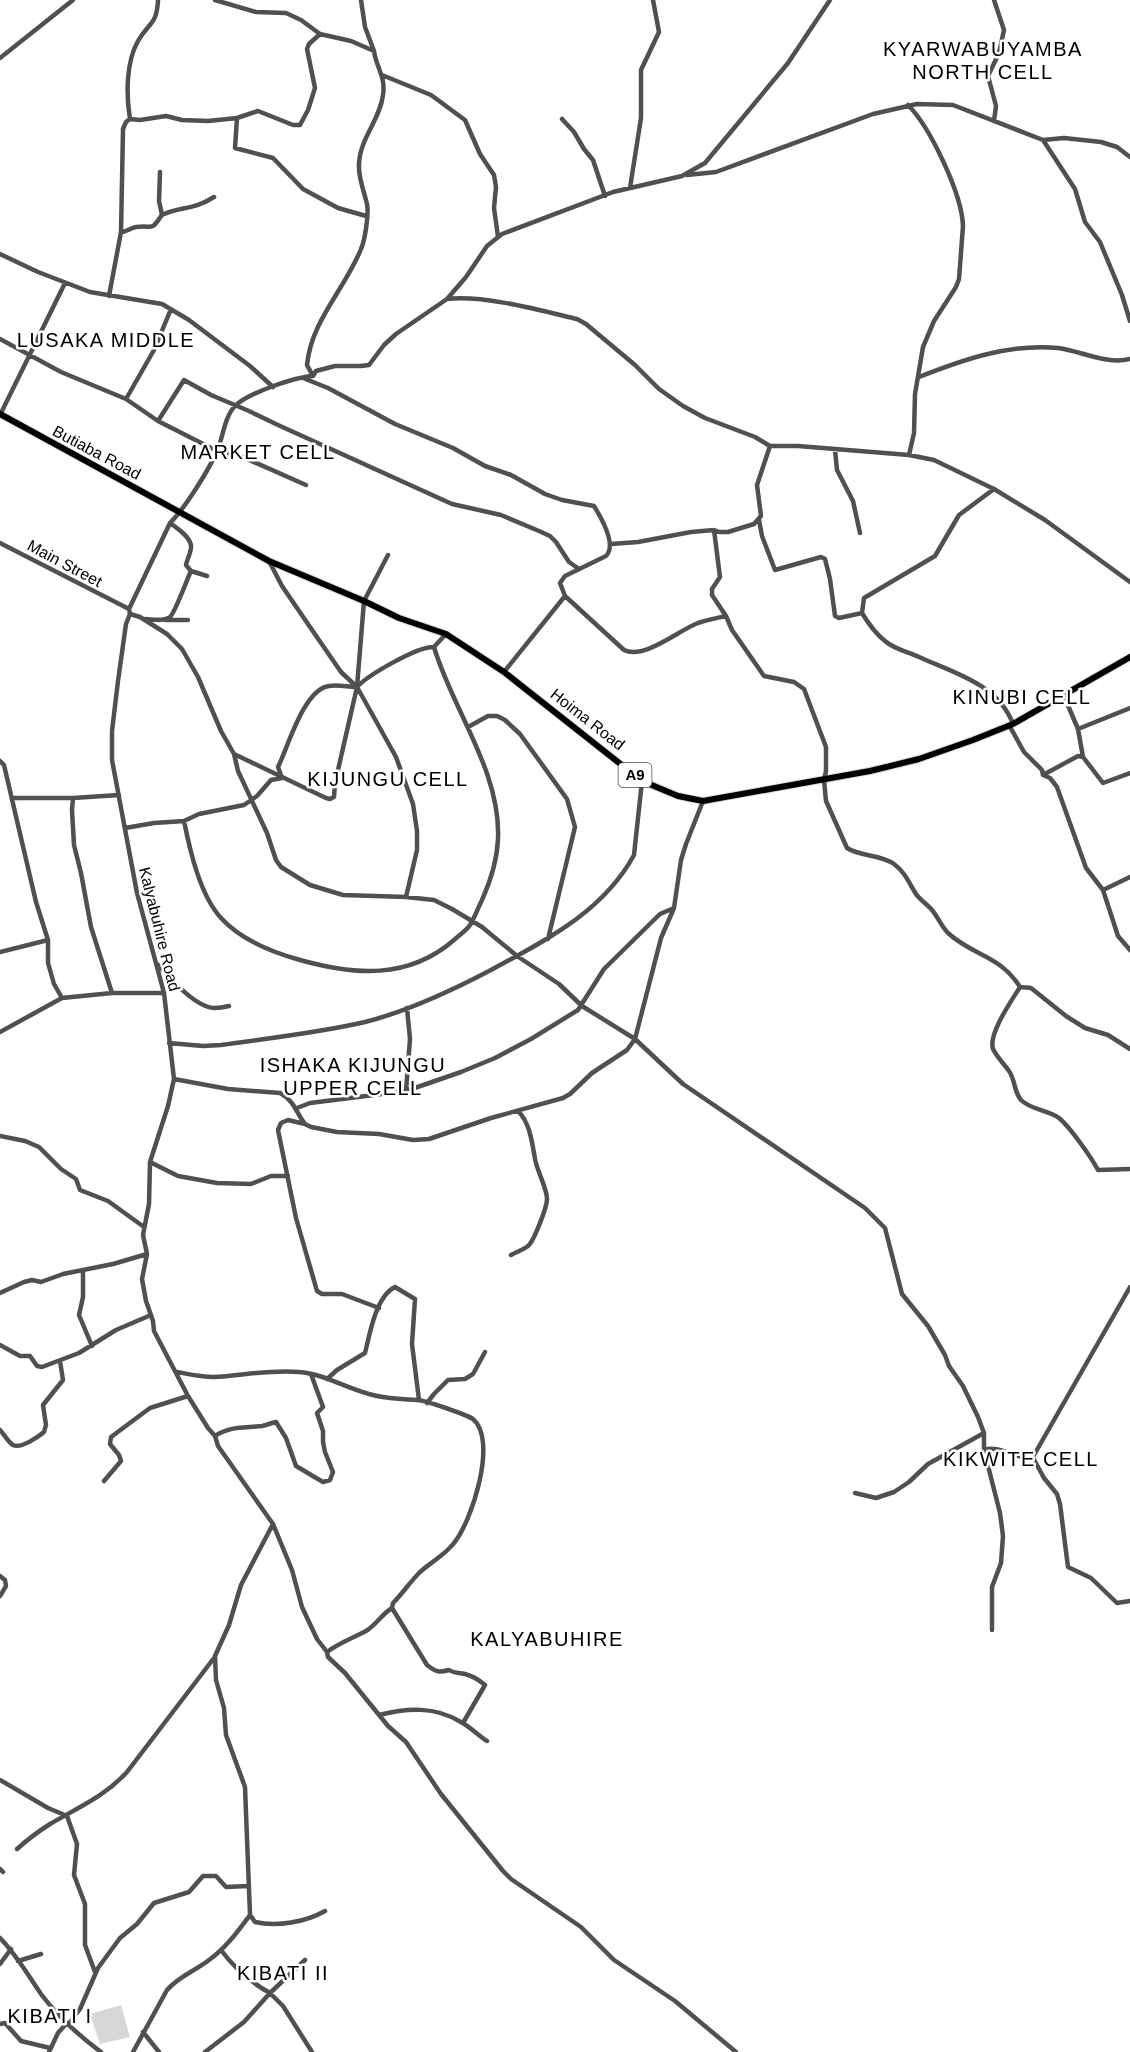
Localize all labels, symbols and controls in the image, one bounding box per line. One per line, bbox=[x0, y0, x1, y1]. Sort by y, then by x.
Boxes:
district label: KYARWABUYAMBA NORTH CELL bbox=[883, 38, 1083, 83]
district label: LUSAKA MIDDLE bbox=[17, 329, 195, 351]
street label: Butiaba Road bbox=[50, 422, 144, 483]
district label: MARKET CELL bbox=[180, 441, 336, 463]
street label: Main Street bbox=[25, 537, 105, 590]
street label: Hoima Road bbox=[547, 685, 628, 753]
district label: KINUBI CELL bbox=[953, 686, 1091, 708]
road number: A9 bbox=[618, 763, 652, 787]
district label: KIJUNGU CELL bbox=[307, 768, 469, 790]
street label: Kalyabuhire Road bbox=[136, 865, 183, 993]
district label: ISHAKA KIJUNGU UPPER CELL bbox=[260, 1054, 446, 1099]
district label: KIKWITE CELL bbox=[943, 1448, 1099, 1470]
district label: KALYABUHIRE bbox=[470, 1628, 624, 1650]
district label: KIBATI II bbox=[237, 1962, 329, 1984]
district label: KIBATI I bbox=[8, 2005, 92, 2027]

